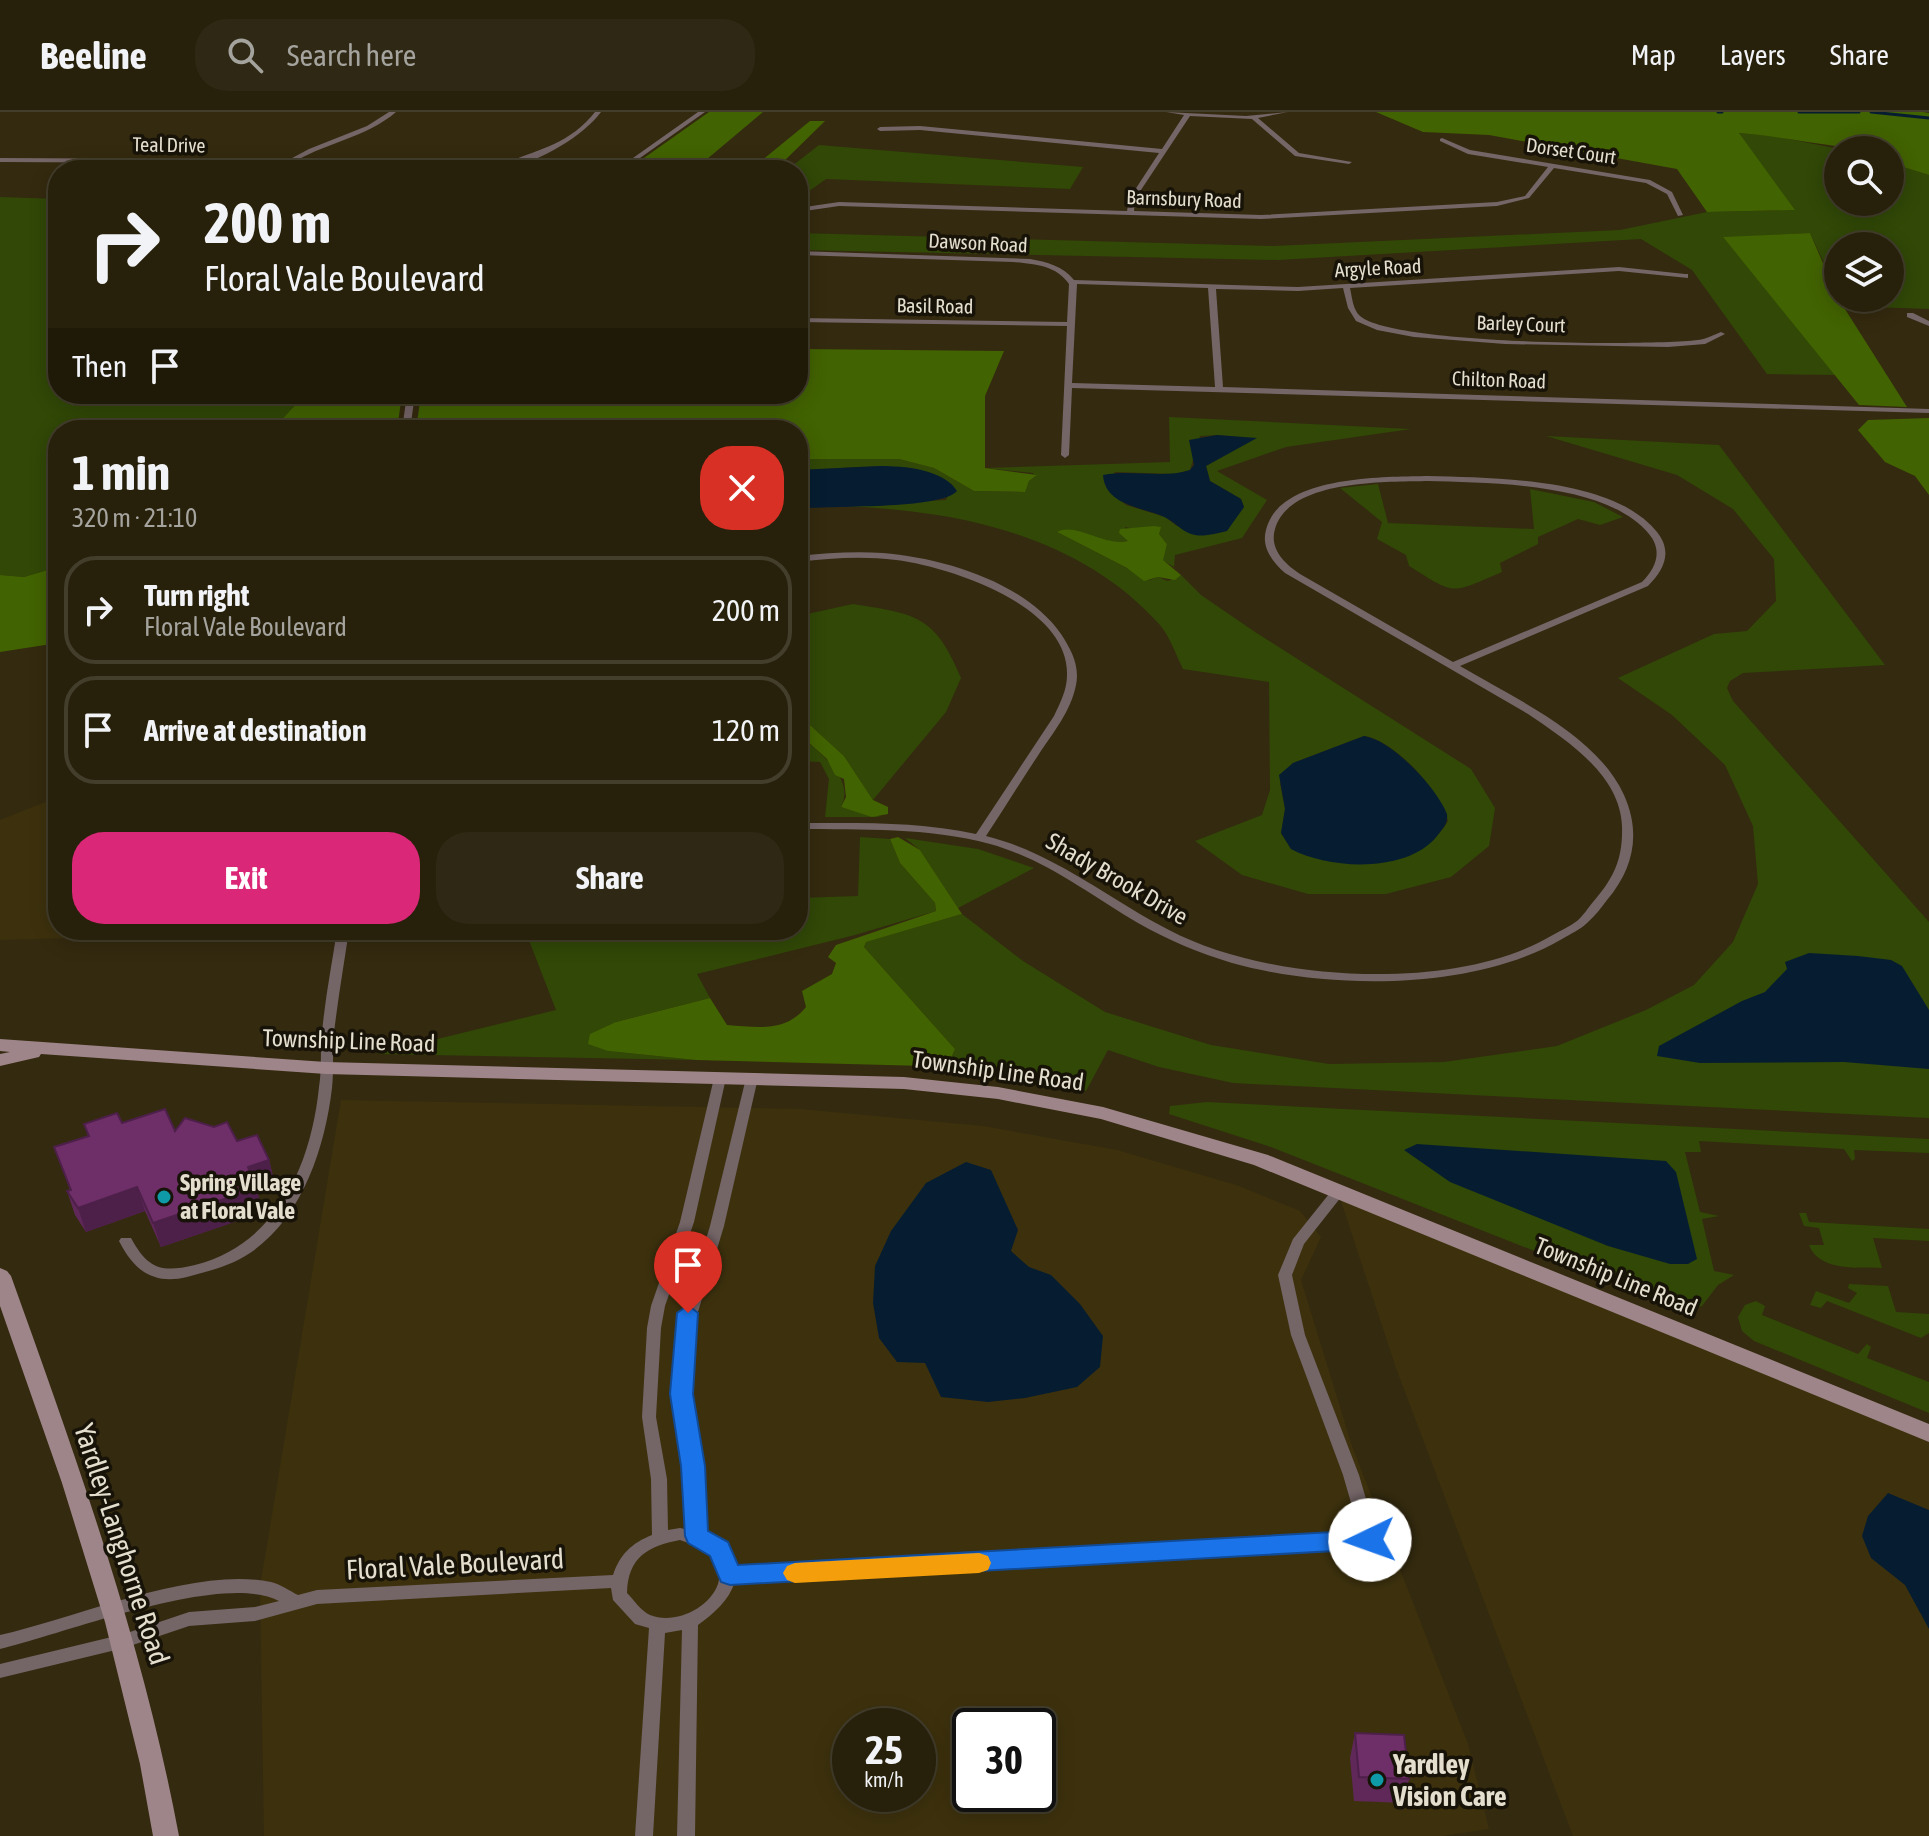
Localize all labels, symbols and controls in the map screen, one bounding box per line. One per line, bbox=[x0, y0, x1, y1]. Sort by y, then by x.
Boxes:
search box bbox=[195, 19, 755, 91]
icon: search bbox=[223, 33, 267, 77]
text: Beeline bbox=[40, 34, 147, 77]
text: Search here bbox=[287, 38, 416, 72]
text: Map bbox=[1631, 39, 1676, 71]
text: Layers bbox=[1720, 39, 1786, 71]
text: Share bbox=[1830, 39, 1889, 71]
street label: Teal Drive bbox=[132, 132, 206, 157]
street label: Dorset Court bbox=[1525, 133, 1618, 168]
map controls bbox=[1824, 136, 1904, 312]
button: search bbox=[1824, 136, 1904, 216]
street label: Barnsbury Road bbox=[1126, 185, 1242, 212]
text: 200 m bbox=[204, 191, 331, 255]
icon: right bbox=[72, 192, 176, 296]
street label: Dawson Road bbox=[928, 228, 1028, 257]
button: layers bbox=[1824, 232, 1904, 312]
street label: Argyle Road bbox=[1334, 254, 1422, 281]
text: Floral Vale Boulevard bbox=[204, 257, 485, 299]
street label: Basil Road bbox=[896, 293, 974, 318]
street label: Barley Court bbox=[1476, 310, 1566, 337]
icon: arrive bbox=[143, 344, 187, 388]
text: Then bbox=[72, 349, 127, 383]
street label: Chilton Road bbox=[1452, 366, 1546, 393]
text: 1 min bbox=[72, 445, 170, 500]
button: close bbox=[700, 446, 784, 530]
text: 320 m · 21:10 bbox=[72, 503, 197, 533]
text: Turn right bbox=[144, 578, 250, 612]
icon: right bbox=[76, 588, 120, 632]
text: 200 m bbox=[712, 593, 780, 627]
text: Floral Vale Boulevard bbox=[144, 612, 347, 642]
icon: arrive bbox=[76, 708, 120, 752]
text: Arrive at destination bbox=[144, 713, 366, 747]
text: 120 m bbox=[712, 713, 780, 747]
street label: Shady Brook Drive bbox=[1042, 827, 1193, 930]
button: Exit bbox=[72, 832, 420, 924]
button: Share bbox=[436, 832, 784, 924]
street label: Township Line Road bbox=[262, 1024, 436, 1057]
street label: Township Line Road bbox=[911, 1045, 1086, 1096]
place label: Spring Village at Floral Vale bbox=[180, 1169, 301, 1224]
marker: Spring Village at Floral Vale bbox=[155, 1188, 173, 1206]
pin bbox=[654, 1231, 722, 1313]
street label: Township Line Road bbox=[1531, 1232, 1701, 1321]
icon: arrive bbox=[666, 1243, 710, 1287]
street label: Yardley-Langhorne Road bbox=[68, 1419, 176, 1669]
position arrow bbox=[1328, 1498, 1412, 1582]
street label: Floral Vale Boulevard bbox=[345, 1542, 565, 1586]
speed limit sign: 30 bbox=[952, 1708, 1056, 1812]
text: 25 bbox=[865, 1727, 903, 1772]
place label: Yardley Vision Care bbox=[1392, 1748, 1507, 1812]
text: km/h bbox=[864, 1768, 904, 1791]
marker: Yardley Vision Care bbox=[1368, 1771, 1386, 1789]

